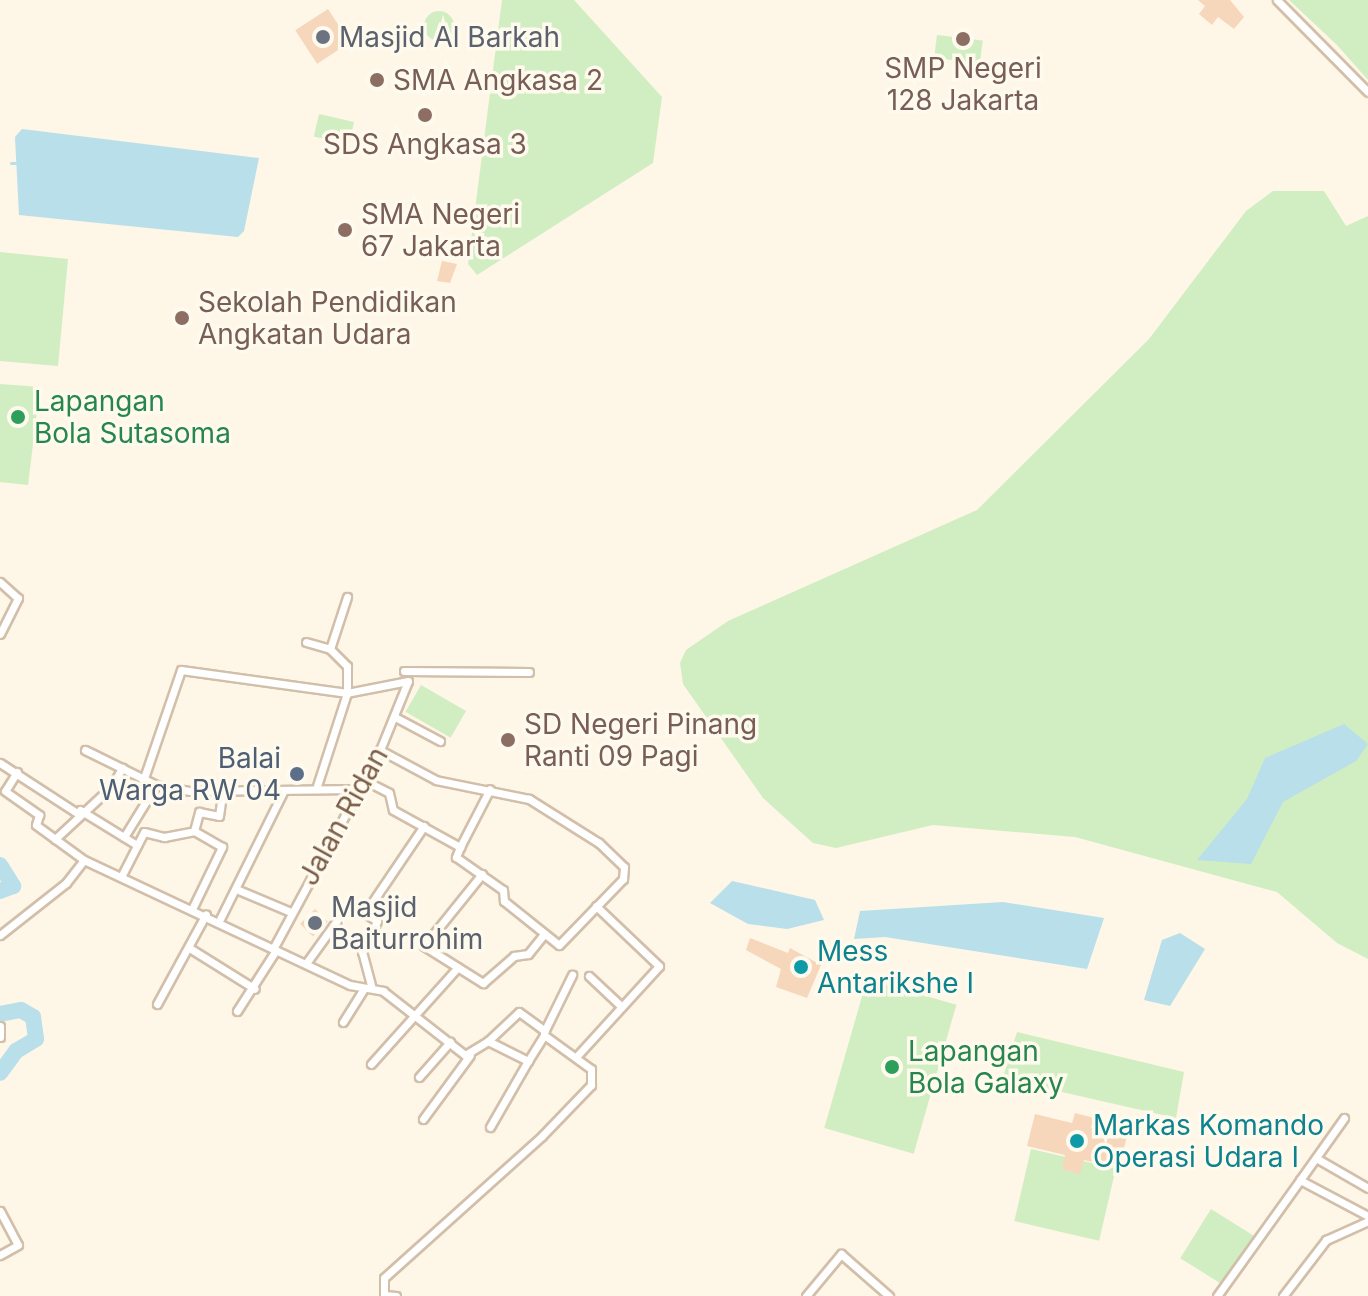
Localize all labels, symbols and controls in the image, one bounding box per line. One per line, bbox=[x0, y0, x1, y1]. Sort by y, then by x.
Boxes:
place label: Masjid Al Barkah bbox=[339, 20, 560, 54]
marker: Masjid Al Barkah bbox=[314, 28, 332, 46]
marker: SMP Negeri 128 Jakarta bbox=[954, 30, 972, 48]
place label: SMP Negeri 128 Jakarta bbox=[884, 51, 1042, 117]
place label: SMA Angkasa 2 bbox=[393, 63, 603, 97]
marker: SMA Angkasa 2 bbox=[368, 71, 386, 89]
marker: SDS Angkasa 3 bbox=[416, 106, 434, 124]
place label: SDS Angkasa 3 bbox=[323, 127, 527, 161]
place label: SMA Negeri 67 Jakarta bbox=[361, 197, 520, 263]
marker: SMA Negeri 67 Jakarta bbox=[336, 221, 354, 239]
place label: Sekolah Pendidikan Angkatan Udara bbox=[198, 285, 457, 351]
marker: Sekolah Pendidikan Angkatan Udara bbox=[173, 309, 191, 327]
place label: Lapangan Bola Sutasoma bbox=[34, 384, 231, 450]
marker: Lapangan Bola Sutasoma bbox=[9, 408, 27, 426]
place label: SD Negeri Pinang Ranti 09 Pagi bbox=[524, 707, 757, 773]
marker: SD Negeri Pinang Ranti 09 Pagi bbox=[499, 731, 517, 749]
place label: Balai Warga RW 04 bbox=[99, 741, 281, 807]
street label: Jalan Ridan bbox=[291, 741, 395, 891]
marker: Balai Warga RW 04 bbox=[288, 765, 306, 783]
place label: Masjid Baiturrohim bbox=[331, 890, 483, 956]
marker: Masjid Baiturrohim bbox=[306, 914, 324, 932]
place label: Mess Antarikshe I bbox=[817, 934, 974, 1000]
marker: Mess Antarikshe I bbox=[792, 958, 810, 976]
place label: Lapangan Bola Galaxy bbox=[908, 1034, 1064, 1100]
marker: Lapangan Bola Galaxy bbox=[883, 1058, 901, 1076]
place label: Markas Komando Operasi Udara I bbox=[1093, 1108, 1324, 1174]
marker: Markas Komando Operasi Udara I bbox=[1068, 1132, 1086, 1150]

